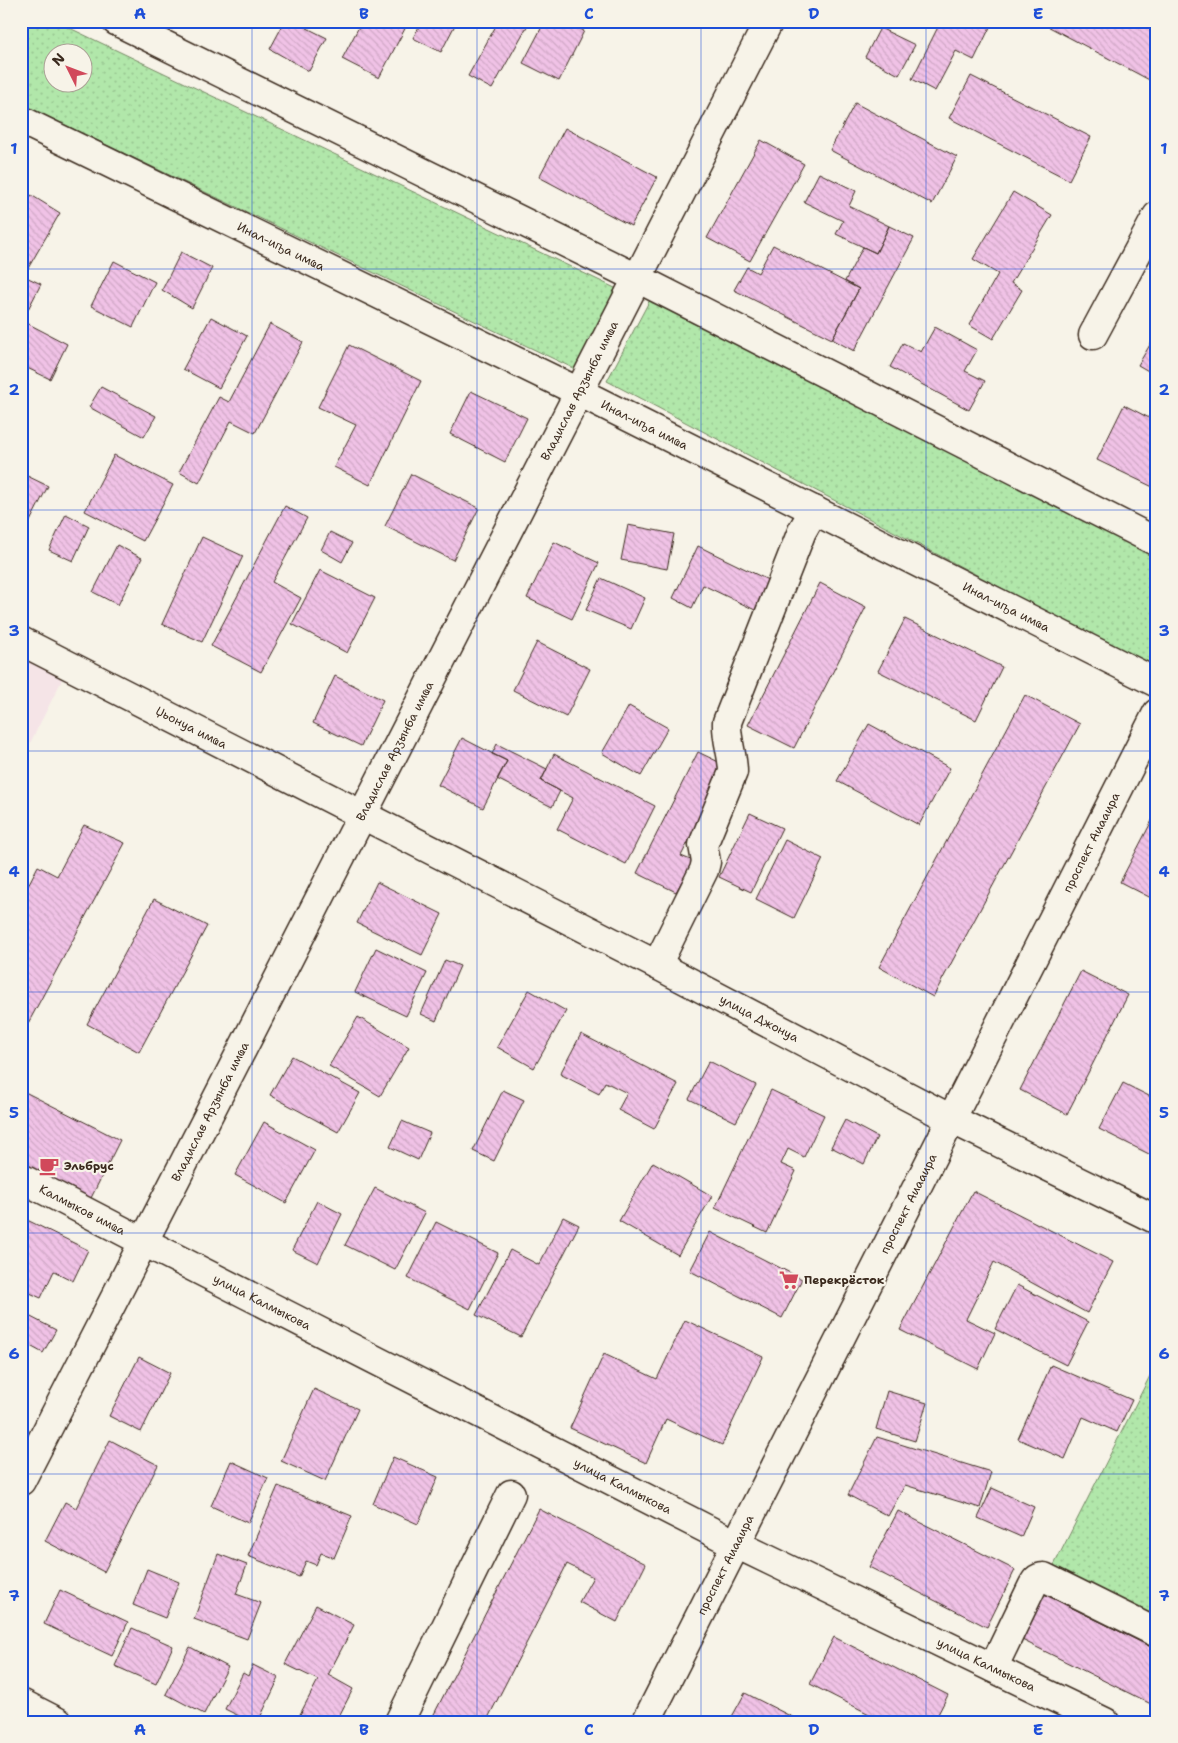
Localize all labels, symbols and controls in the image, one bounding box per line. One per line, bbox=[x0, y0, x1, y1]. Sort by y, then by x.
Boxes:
text: A bbox=[134, 3, 146, 24]
text: B bbox=[359, 3, 369, 24]
text: C bbox=[584, 3, 594, 24]
text: D bbox=[808, 3, 820, 24]
text: E bbox=[1033, 3, 1043, 24]
north arrow bbox=[42, 42, 92, 92]
text: N bbox=[48, 49, 69, 69]
text: 1 bbox=[10, 138, 18, 159]
text: 1 bbox=[1160, 138, 1168, 159]
street label: Инал-иҧа имҩа bbox=[234, 219, 328, 275]
street label: Владислав Арӡынба имҩа bbox=[537, 318, 622, 463]
text: 2 bbox=[8, 379, 20, 400]
text: 2 bbox=[1158, 379, 1170, 400]
street label: Инал-иҧа имҩа bbox=[598, 396, 691, 454]
street label: Инал-иҧа имҩа bbox=[960, 578, 1053, 636]
text: 3 bbox=[8, 620, 20, 641]
text: 3 bbox=[1158, 620, 1170, 641]
street label: Владислав Арӡынба имҩа bbox=[352, 678, 438, 824]
street label: Џьонуа имҩа bbox=[153, 703, 230, 753]
street label: проспект Аиааира bbox=[1059, 789, 1124, 895]
text: 4 bbox=[8, 861, 20, 882]
text: 4 bbox=[1158, 861, 1170, 882]
street label: улица Джонуа bbox=[717, 991, 802, 1046]
street label: Владислав Арӡынба имҩа bbox=[168, 1039, 253, 1184]
text: 5 bbox=[9, 1102, 19, 1123]
text: 5 bbox=[1159, 1102, 1169, 1123]
street label: проспект Аиааира bbox=[876, 1150, 941, 1257]
cafe icon: Эльбрус bbox=[38, 1155, 60, 1177]
place label: Эльбрус bbox=[64, 1158, 114, 1174]
street label: Калмыков имҩа bbox=[37, 1181, 128, 1239]
supermarket icon: Перекрёсток bbox=[778, 1269, 800, 1291]
street label: улица Калмыкова bbox=[210, 1271, 314, 1334]
place label: Перекрёсток bbox=[804, 1272, 885, 1288]
text: 6 bbox=[8, 1343, 20, 1364]
text: 6 bbox=[1158, 1343, 1170, 1364]
street label: улица Калмыкова bbox=[571, 1455, 675, 1518]
street label: проспект Аиааира bbox=[693, 1512, 758, 1618]
text: 7 bbox=[8, 1585, 20, 1606]
text: 7 bbox=[1158, 1585, 1170, 1606]
street label: улица Калмыкова bbox=[934, 1634, 1039, 1695]
text: A bbox=[134, 1719, 146, 1740]
text: B bbox=[359, 1719, 369, 1740]
text: C bbox=[584, 1719, 594, 1740]
text: D bbox=[808, 1719, 820, 1740]
text: E bbox=[1033, 1719, 1043, 1740]

